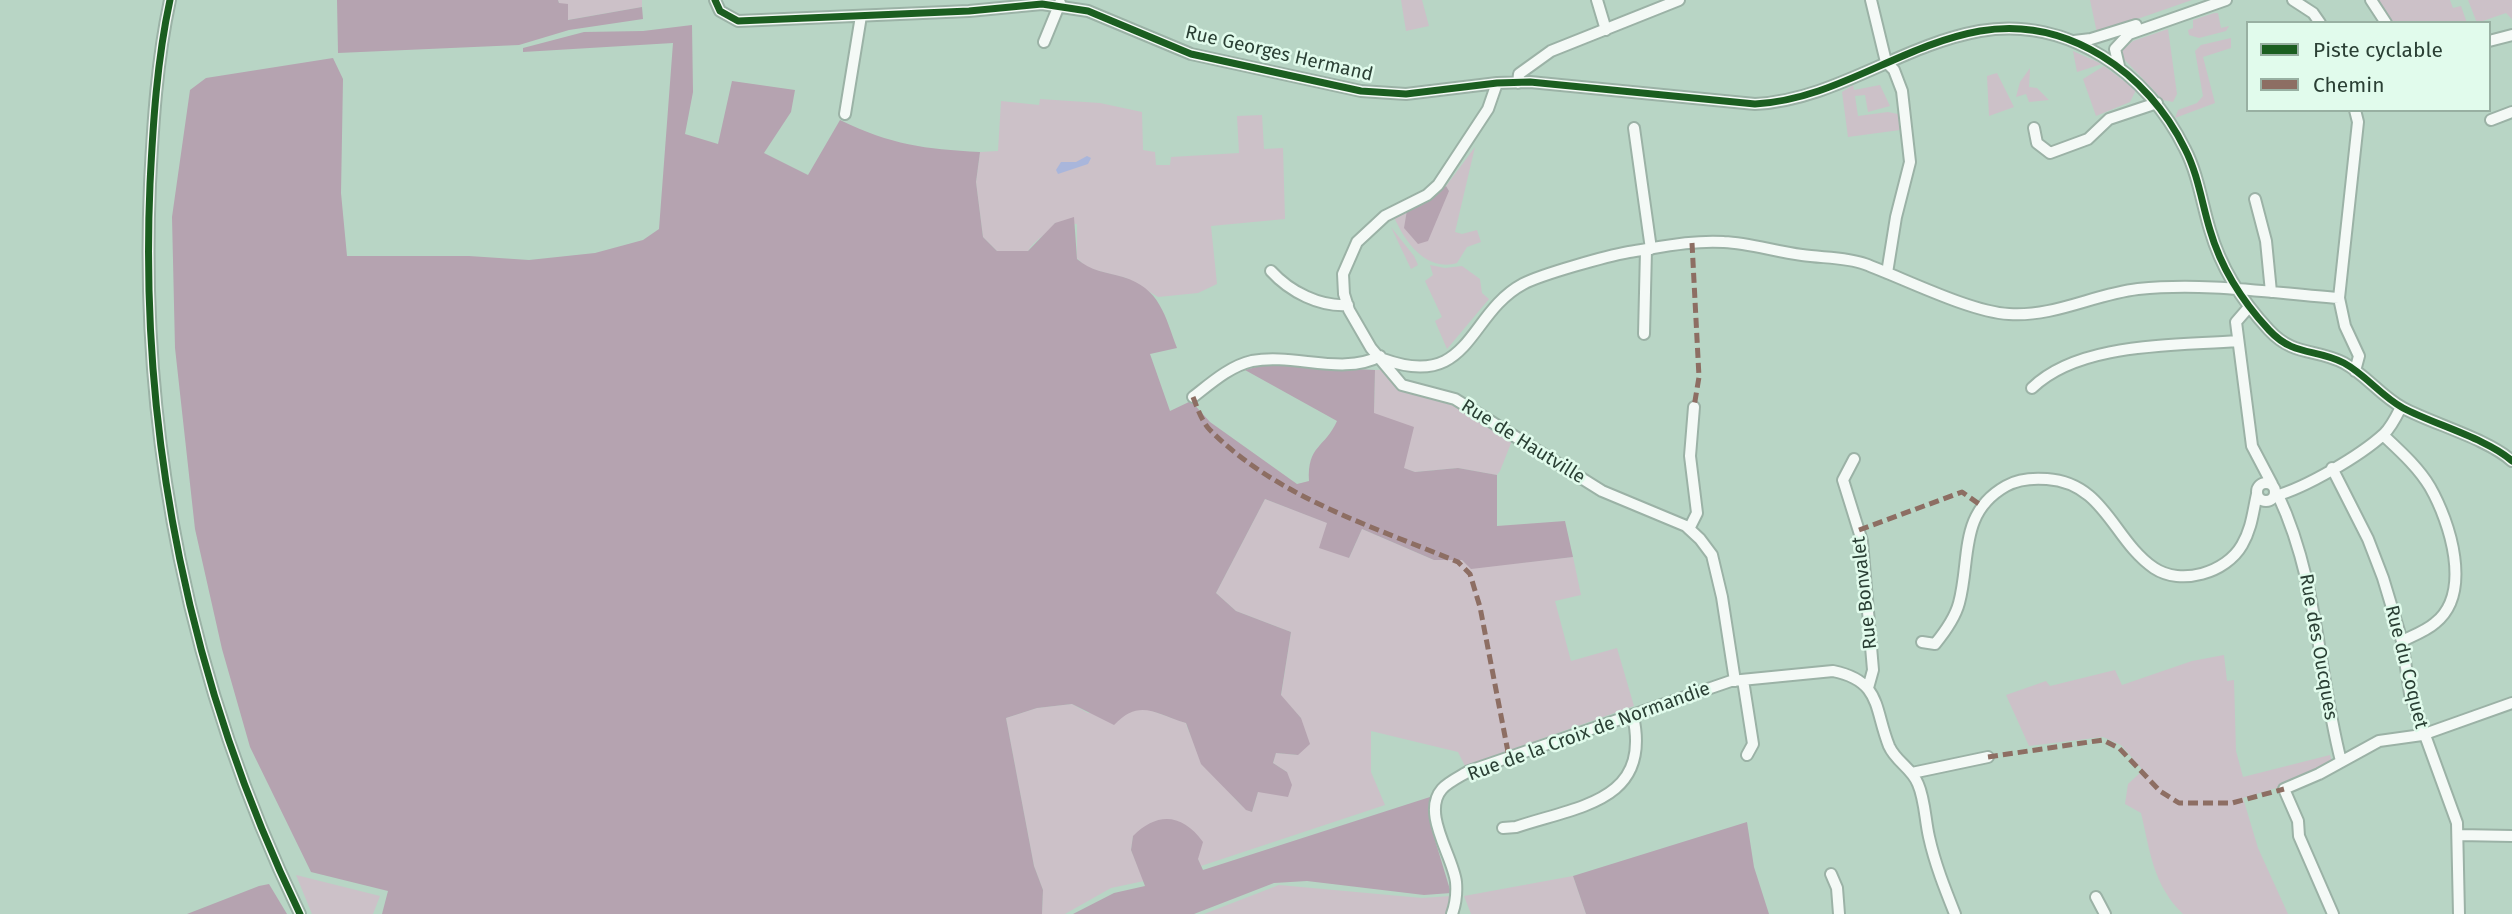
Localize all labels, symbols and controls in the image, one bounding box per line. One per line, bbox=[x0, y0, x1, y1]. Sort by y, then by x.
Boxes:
street label: Rue Georges Hermand bbox=[1183, 21, 1375, 87]
legend bbox=[2246, 21, 2491, 112]
text: Piste cyclable bbox=[2313, 37, 2443, 63]
text: Chemin bbox=[2313, 72, 2385, 98]
street label: Rue de Hautville bbox=[1457, 395, 1589, 489]
street label: Rue Bonvalet bbox=[1848, 535, 1882, 651]
street label: Rue des Oucques bbox=[2294, 572, 2342, 722]
street label: Rue du Coquet bbox=[2380, 603, 2432, 731]
street label: Rue de la Croix de Normandie bbox=[1465, 677, 1713, 787]

